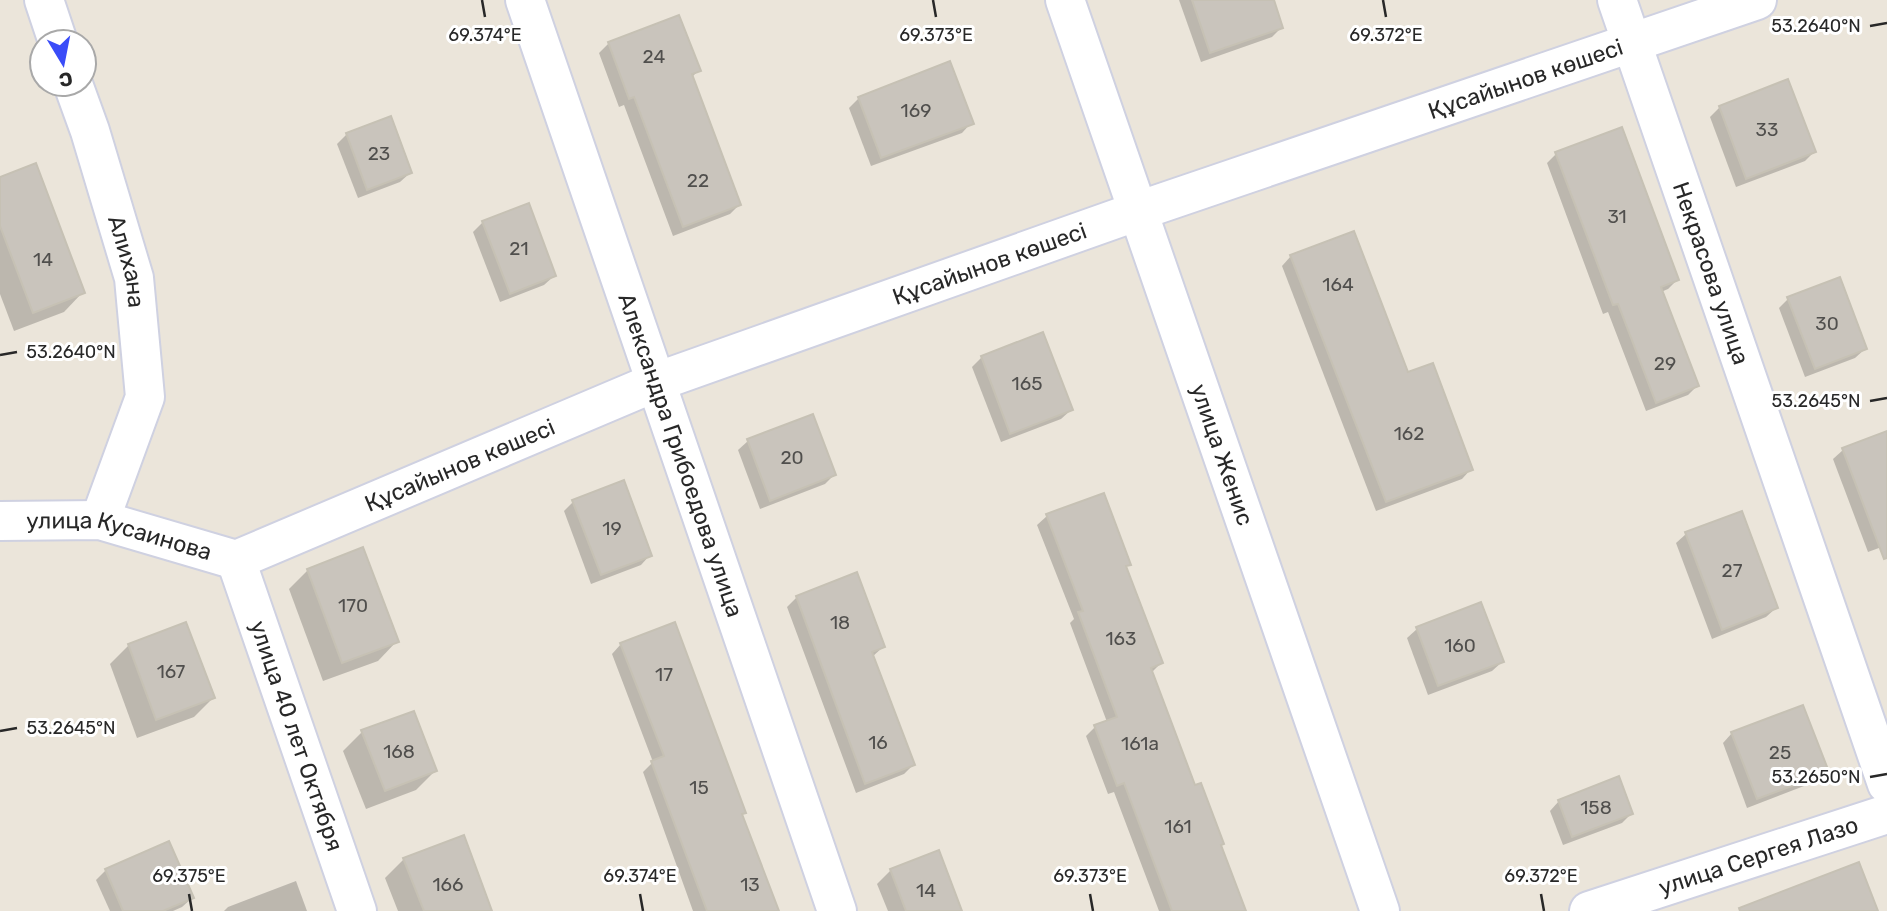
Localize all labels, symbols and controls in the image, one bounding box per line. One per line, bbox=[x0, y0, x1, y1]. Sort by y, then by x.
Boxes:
text: 53.2640°N bbox=[1771, 15, 1861, 37]
text: 69.374°E bbox=[448, 24, 522, 46]
text: 69.373°E bbox=[899, 24, 973, 46]
text: 69.372°E bbox=[1349, 24, 1423, 46]
north arrow bbox=[28, 28, 98, 98]
street label: Құсайынов көшесі bbox=[1424, 33, 1627, 125]
house number: 24 bbox=[643, 45, 666, 68]
text: С bbox=[57, 67, 74, 92]
house number: 169 bbox=[901, 99, 931, 122]
house number: 33 bbox=[1756, 118, 1778, 141]
house number: 23 bbox=[368, 142, 390, 165]
house number: 22 bbox=[687, 169, 709, 192]
street label: Некрасова улица bbox=[1667, 178, 1756, 368]
house number: 31 bbox=[1607, 205, 1627, 228]
street label: Алихана bbox=[102, 212, 151, 309]
street label: Құсайынов көшесі bbox=[889, 216, 1090, 311]
house number: 21 bbox=[509, 237, 529, 260]
house number: 14 bbox=[33, 248, 53, 271]
house number: 164 bbox=[1322, 273, 1354, 296]
street label: Александра Грибоедова улица bbox=[612, 289, 749, 621]
house number: 30 bbox=[1815, 312, 1839, 335]
text: 53.2640°N bbox=[26, 341, 116, 363]
house number: 29 bbox=[1654, 352, 1676, 375]
house number: 165 bbox=[1012, 372, 1042, 395]
street label: улица Женис bbox=[1185, 380, 1260, 529]
text: 53.2645°N bbox=[1772, 390, 1860, 412]
street label: Құсайынов көшесі bbox=[360, 412, 559, 518]
house number: 162 bbox=[1394, 422, 1424, 445]
house number: 20 bbox=[780, 446, 804, 469]
street label: улица Кусаинова bbox=[26, 506, 215, 566]
house number: 19 bbox=[602, 517, 622, 540]
house number: 27 bbox=[1722, 559, 1743, 582]
house number: 170 bbox=[338, 594, 368, 617]
house number: 18 bbox=[830, 611, 850, 634]
street label: улица 40 лет Октября bbox=[244, 617, 349, 855]
house number: 163 bbox=[1105, 627, 1137, 650]
house number: 160 bbox=[1444, 634, 1476, 657]
house number: 167 bbox=[157, 660, 186, 683]
house number: 17 bbox=[655, 663, 673, 686]
text: 53.2645°N bbox=[27, 717, 115, 739]
house number: 16 bbox=[868, 731, 888, 754]
house number: 161а bbox=[1121, 732, 1159, 755]
house number: 168 bbox=[383, 740, 415, 763]
house number: 25 bbox=[1769, 741, 1791, 764]
text: 53.2650°N bbox=[1771, 766, 1861, 788]
house number: 15 bbox=[689, 776, 709, 799]
house number: 158 bbox=[1580, 796, 1612, 819]
street label: улица Сергея Лазо bbox=[1655, 810, 1862, 901]
house number: 161 bbox=[1164, 815, 1192, 838]
text: 69.375°E bbox=[152, 865, 226, 887]
text: 69.374°E bbox=[603, 865, 677, 887]
text: 69.373°E bbox=[1053, 865, 1127, 887]
text: 69.372°E bbox=[1504, 865, 1578, 887]
house number: 166 bbox=[432, 873, 464, 896]
house number: 13 bbox=[740, 873, 760, 896]
house number: 14 bbox=[916, 879, 936, 902]

